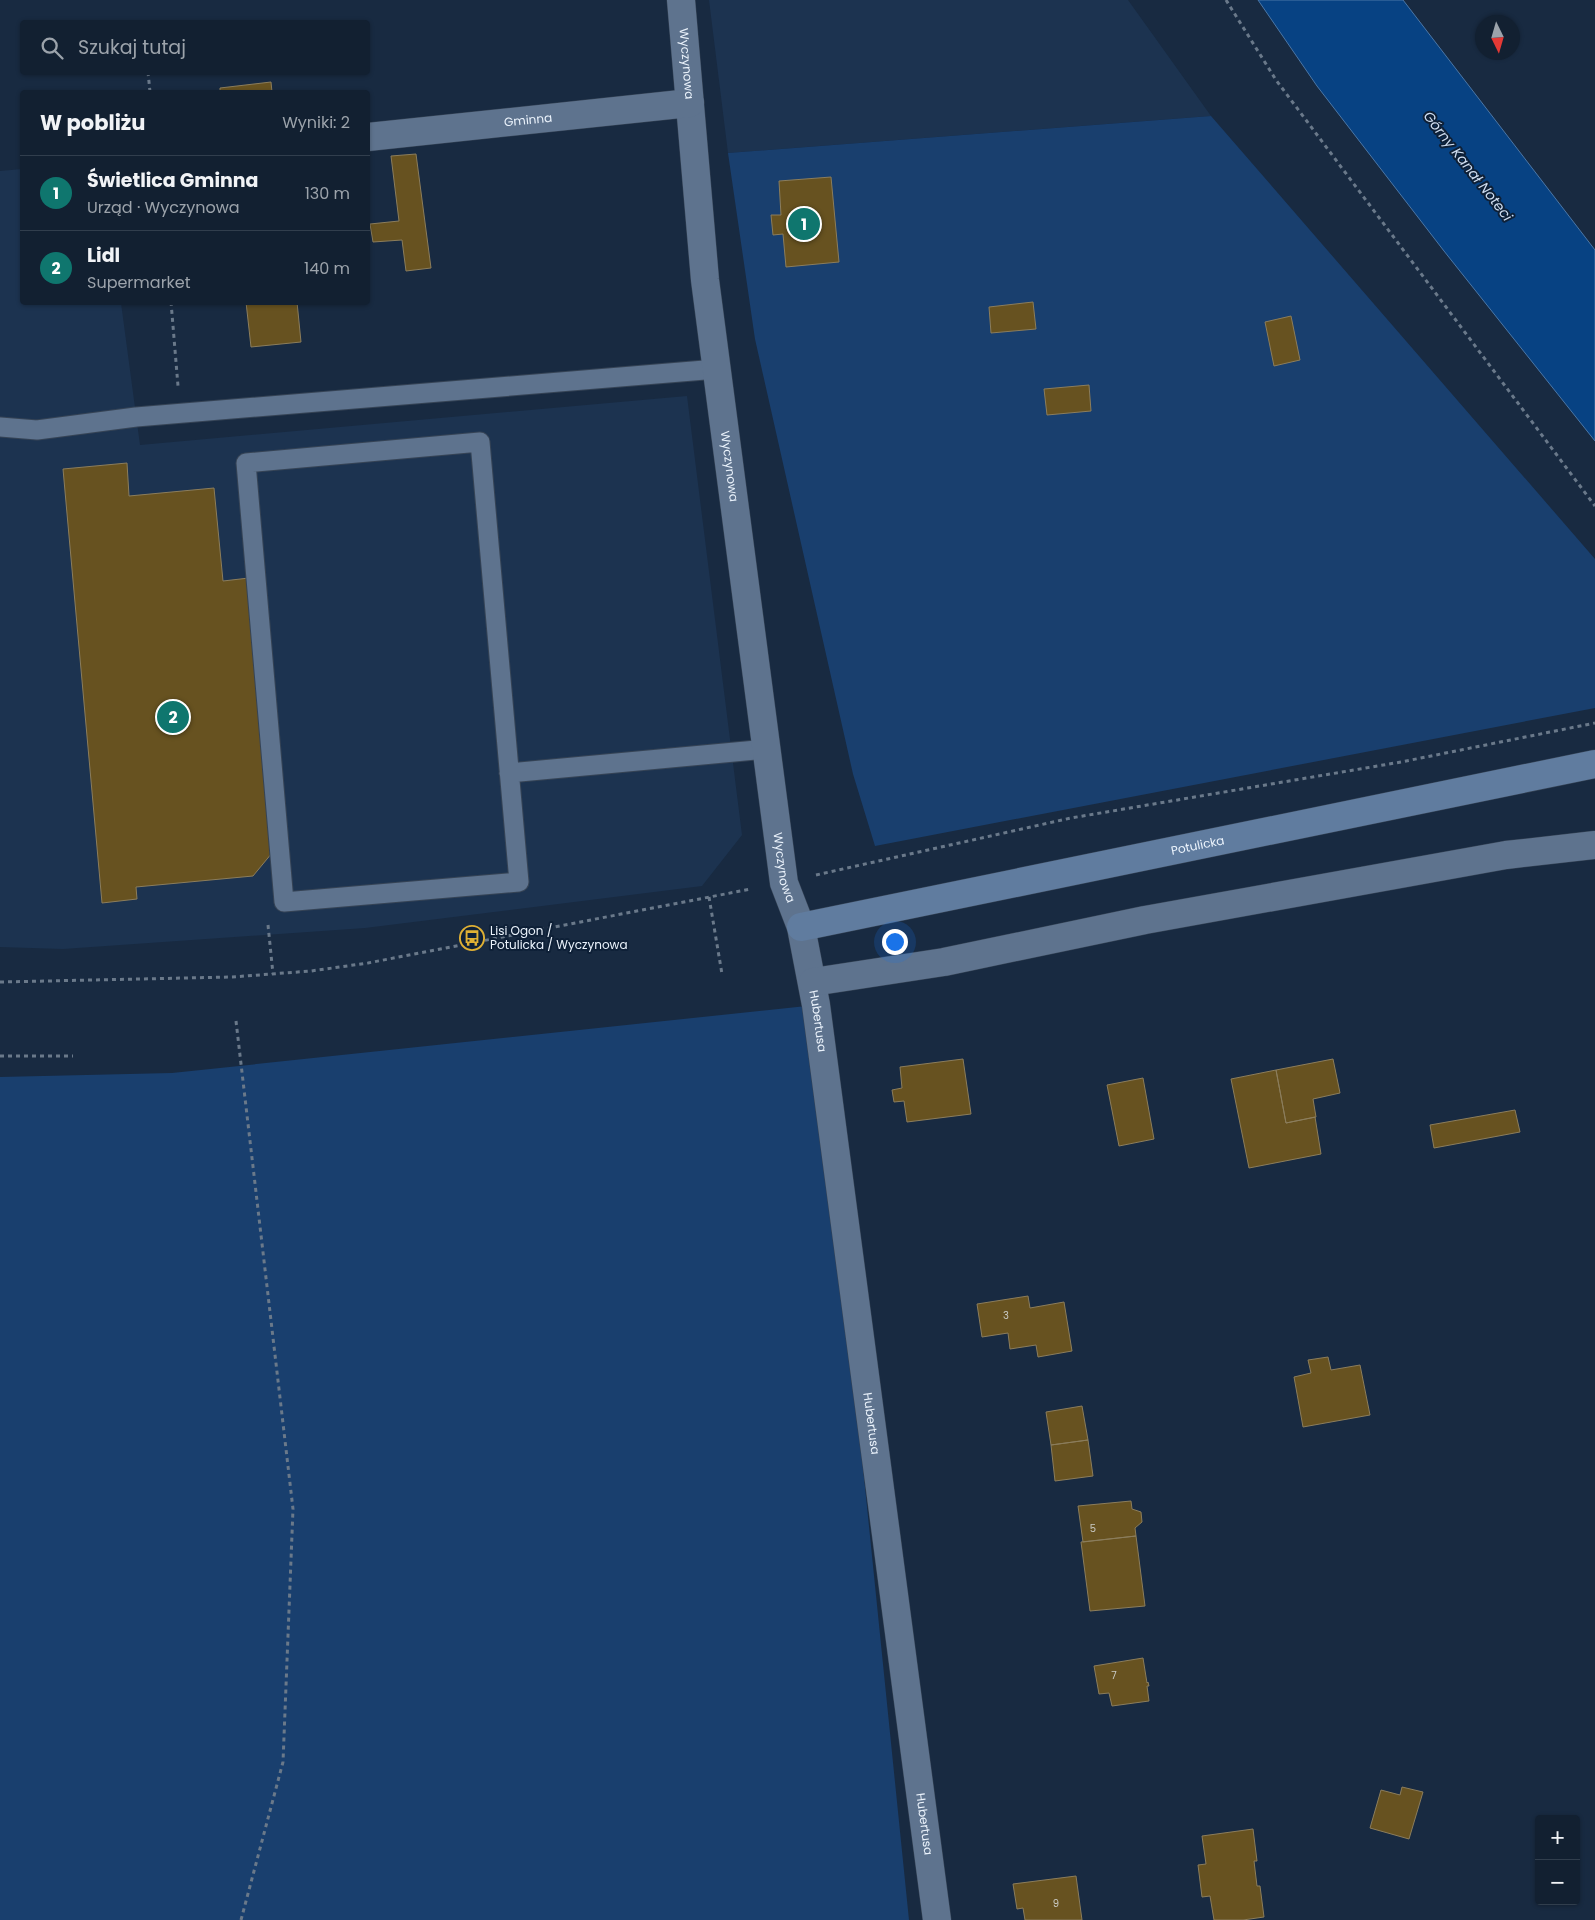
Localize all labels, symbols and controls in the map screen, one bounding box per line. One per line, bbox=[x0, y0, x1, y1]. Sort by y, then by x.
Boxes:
north arrow bbox=[1475, 15, 1520, 60]
search box bbox=[20, 20, 370, 75]
street label: Wyczynowa bbox=[675, 27, 698, 100]
icon: search bbox=[38, 34, 66, 62]
text: Szukaj tutaj bbox=[78, 34, 186, 61]
water label: Górny Kanał Noteci bbox=[1419, 107, 1518, 226]
text: W pobliżu bbox=[40, 108, 145, 137]
street label: Gminna bbox=[503, 109, 553, 131]
text: Wyniki: 2 bbox=[282, 111, 350, 134]
text: Świetlica Gminna bbox=[87, 167, 259, 194]
text: 1 bbox=[53, 182, 59, 205]
text: 130 m bbox=[305, 182, 350, 205]
text: Urząd · Wyczynowa bbox=[87, 196, 240, 219]
pin: 1 bbox=[788, 205, 820, 243]
text: Lidl bbox=[87, 242, 120, 269]
text: 2 bbox=[51, 257, 61, 280]
text: 140 m bbox=[304, 257, 350, 280]
text: Supermarket bbox=[87, 271, 191, 294]
street label: Wyczynowa bbox=[717, 430, 743, 503]
pin: 2 bbox=[157, 698, 189, 736]
street label: Wyczynowa bbox=[769, 831, 800, 905]
street label: Potulicka bbox=[1169, 831, 1226, 859]
place label: Lisi Ogon / Potulicka / Wyczynowa bbox=[490, 922, 628, 953]
bus stop icon: Lisi Ogon / Potulicka / Wyczynowa bbox=[459, 925, 485, 951]
your location bbox=[882, 929, 908, 955]
street label: Hubertusa bbox=[805, 989, 831, 1053]
house number: 3 bbox=[1003, 1308, 1009, 1323]
street label: Hubertusa bbox=[859, 1391, 884, 1456]
house number: 5 bbox=[1090, 1521, 1096, 1536]
house number: 7 bbox=[1111, 1668, 1117, 1683]
street label: Hubertusa bbox=[912, 1792, 937, 1856]
map controls bbox=[1535, 1815, 1580, 1905]
button: + bbox=[1535, 1815, 1580, 1860]
button: − bbox=[1535, 1860, 1580, 1905]
house number: 9 bbox=[1053, 1896, 1059, 1911]

